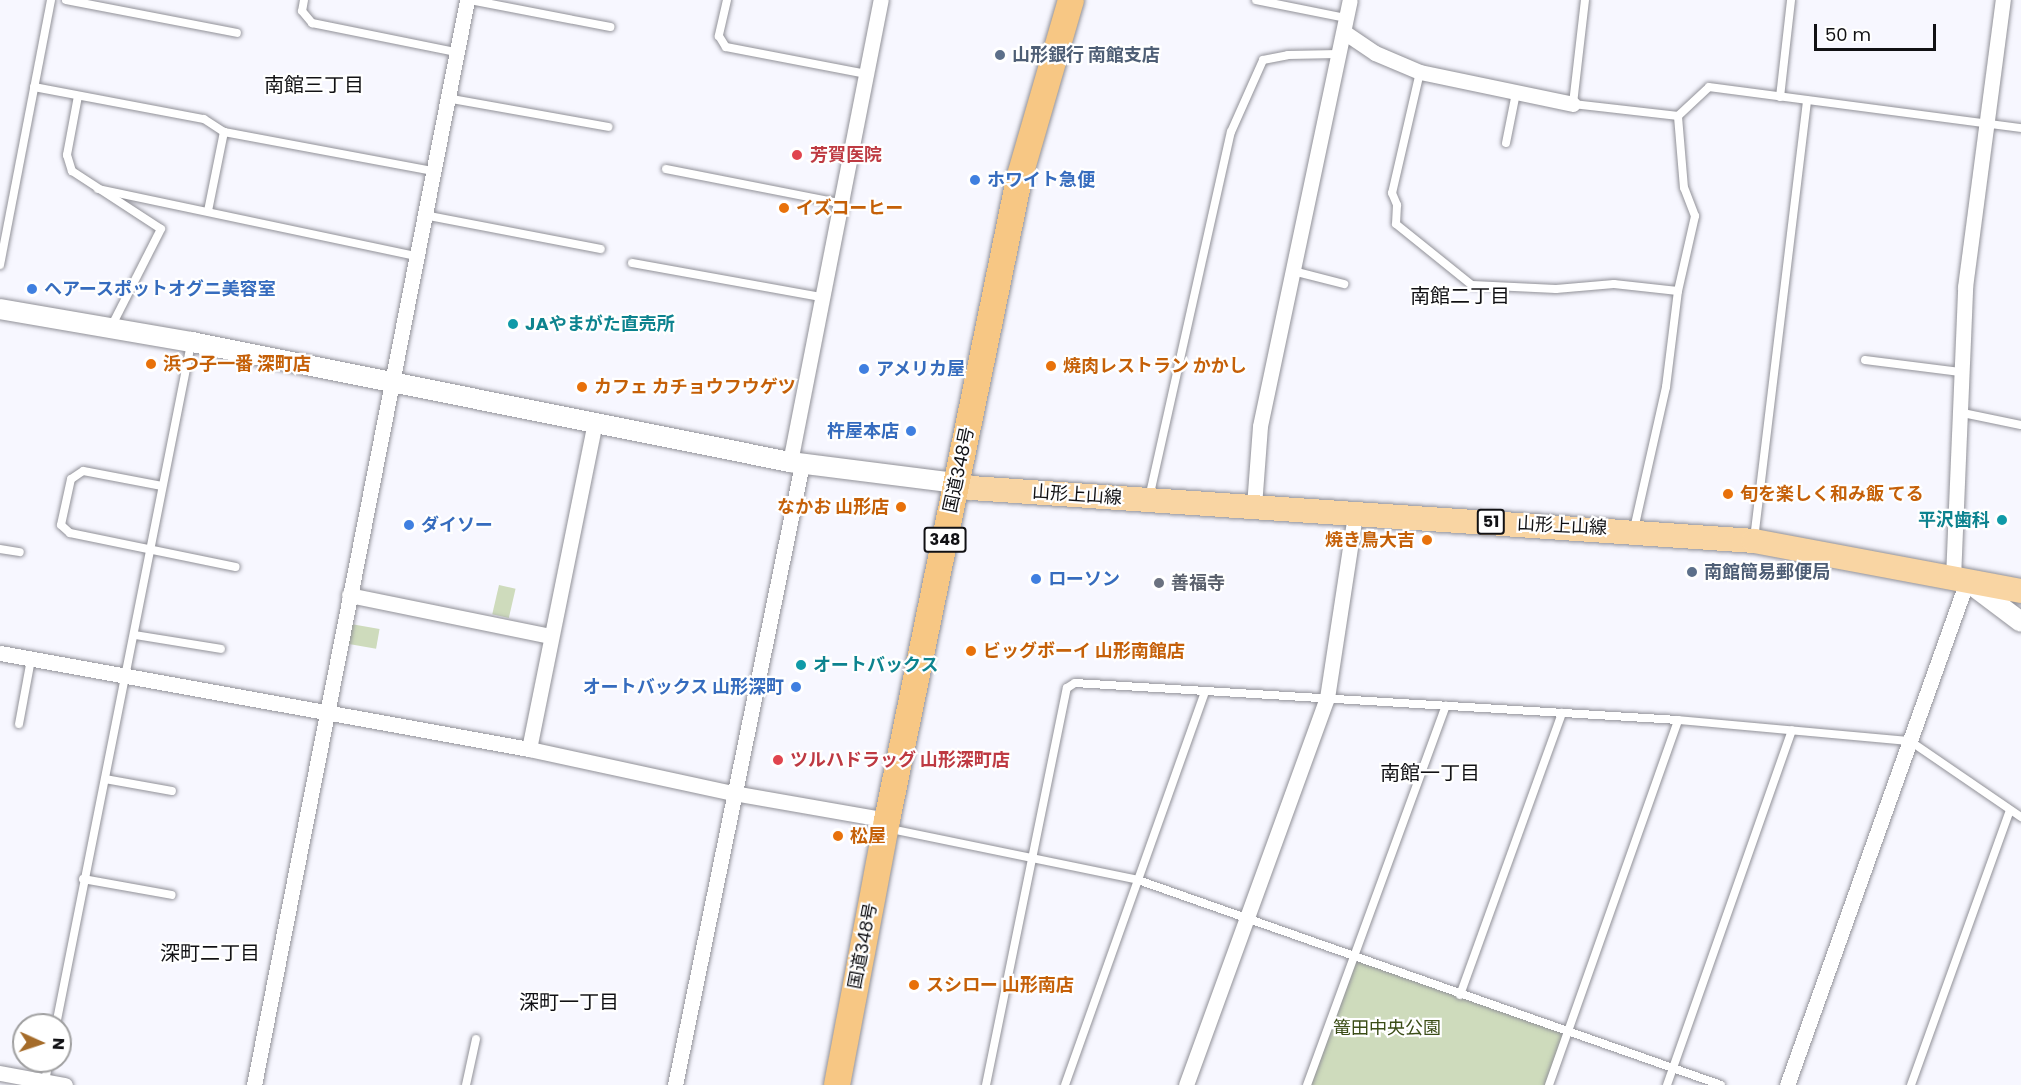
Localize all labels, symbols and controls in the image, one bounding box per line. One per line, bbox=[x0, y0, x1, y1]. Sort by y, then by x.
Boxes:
scale bar bbox=[1817, 12, 1938, 50]
text: 50 m bbox=[1825, 22, 1871, 47]
place label: 山形銀行 南館支店 bbox=[1012, 44, 1160, 66]
marker: 山形銀行 南館支店 bbox=[993, 48, 1007, 62]
district label: 南館三丁目 bbox=[264, 73, 364, 97]
place label: 芳賀医院 bbox=[810, 144, 882, 166]
marker: 芳賀医院 bbox=[788, 146, 806, 164]
place label: ホワイト急便 bbox=[987, 169, 1095, 191]
marker: ホワイト急便 bbox=[968, 173, 982, 187]
place label: イズコーヒー bbox=[796, 197, 904, 219]
marker: イズコーヒー bbox=[777, 201, 791, 215]
place label: ヘアースポットオグニ美容室 bbox=[44, 278, 277, 300]
marker: ヘアースポットオグニ美容室 bbox=[25, 282, 39, 296]
district label: 南館二丁目 bbox=[1410, 284, 1510, 308]
place label: JAやまがた直売所 bbox=[525, 313, 675, 335]
marker: JAやまがた直売所 bbox=[506, 317, 520, 331]
place label: 浜つ子一番 深町店 bbox=[163, 353, 311, 375]
place label: 焼肉レストラン かかし bbox=[1063, 355, 1247, 377]
marker: 浜つ子一番 深町店 bbox=[144, 357, 158, 371]
place label: アメリカ屋 bbox=[876, 358, 966, 380]
marker: 焼肉レストラン かかし bbox=[1044, 359, 1058, 373]
marker: アメリカ屋 bbox=[857, 362, 871, 376]
place label: カフェ カチョウフウゲツ bbox=[594, 376, 796, 398]
marker: カフェ カチョウフウゲツ bbox=[575, 380, 589, 394]
place label: 杵屋本店 bbox=[827, 420, 899, 442]
marker: 杵屋本店 bbox=[904, 424, 918, 438]
street label: 国道348号 bbox=[939, 425, 979, 515]
street label: 山形上山線 bbox=[1031, 481, 1123, 509]
place label: 旬を楽しく和み飯 てる bbox=[1740, 483, 1924, 505]
marker: 旬を楽しく和み飯 てる bbox=[1721, 487, 1735, 501]
place label: なかお 山形店 bbox=[777, 496, 889, 518]
marker: なかお 山形店 bbox=[894, 500, 908, 514]
road number: 51 bbox=[1476, 509, 1506, 535]
place label: 平沢歯科 bbox=[1918, 509, 1990, 531]
street label: 山形上山線 bbox=[1516, 513, 1608, 539]
marker: 平沢歯科 bbox=[1995, 513, 2009, 527]
place label: ダイソー bbox=[421, 514, 493, 536]
marker: ダイソー bbox=[402, 518, 416, 532]
road number: 348 bbox=[922, 527, 968, 553]
place label: 焼き鳥大吉 bbox=[1325, 529, 1415, 551]
marker: 焼き鳥大吉 bbox=[1420, 533, 1434, 547]
place label: 南館簡易郵便局 bbox=[1704, 561, 1830, 583]
marker: 南館簡易郵便局 bbox=[1685, 565, 1699, 579]
place label: ローソン bbox=[1048, 568, 1120, 590]
marker: ローソン bbox=[1029, 572, 1043, 586]
place label: 善福寺 bbox=[1171, 572, 1225, 594]
marker: 善福寺 bbox=[1152, 576, 1166, 590]
place label: ビッグボーイ 山形南館店 bbox=[983, 640, 1185, 662]
marker: ビッグボーイ 山形南館店 bbox=[964, 644, 978, 658]
place label: オートバックス bbox=[813, 654, 939, 676]
marker: オートバックス bbox=[794, 658, 808, 672]
place label: オートバックス 山形深町 bbox=[582, 676, 784, 698]
marker: オートバックス 山形深町 bbox=[789, 680, 803, 694]
place label: ツルハドラッグ 山形深町店 bbox=[790, 749, 1010, 771]
marker: ツルハドラッグ 山形深町店 bbox=[771, 753, 785, 767]
district label: 南館一丁目 bbox=[1380, 761, 1480, 785]
place label: 松屋 bbox=[850, 825, 886, 847]
marker: 松屋 bbox=[831, 829, 845, 843]
street label: 国道348号 bbox=[844, 901, 882, 991]
district label: 深町二丁目 bbox=[160, 941, 260, 965]
place label: スシロー 山形南店 bbox=[926, 974, 1074, 996]
marker: スシロー 山形南店 bbox=[907, 978, 921, 992]
district label: 深町一丁目 bbox=[519, 990, 619, 1014]
north arrow bbox=[12, 1013, 72, 1073]
park label: 篭田中央公園 bbox=[1333, 1017, 1441, 1039]
text: N bbox=[47, 1037, 70, 1050]

